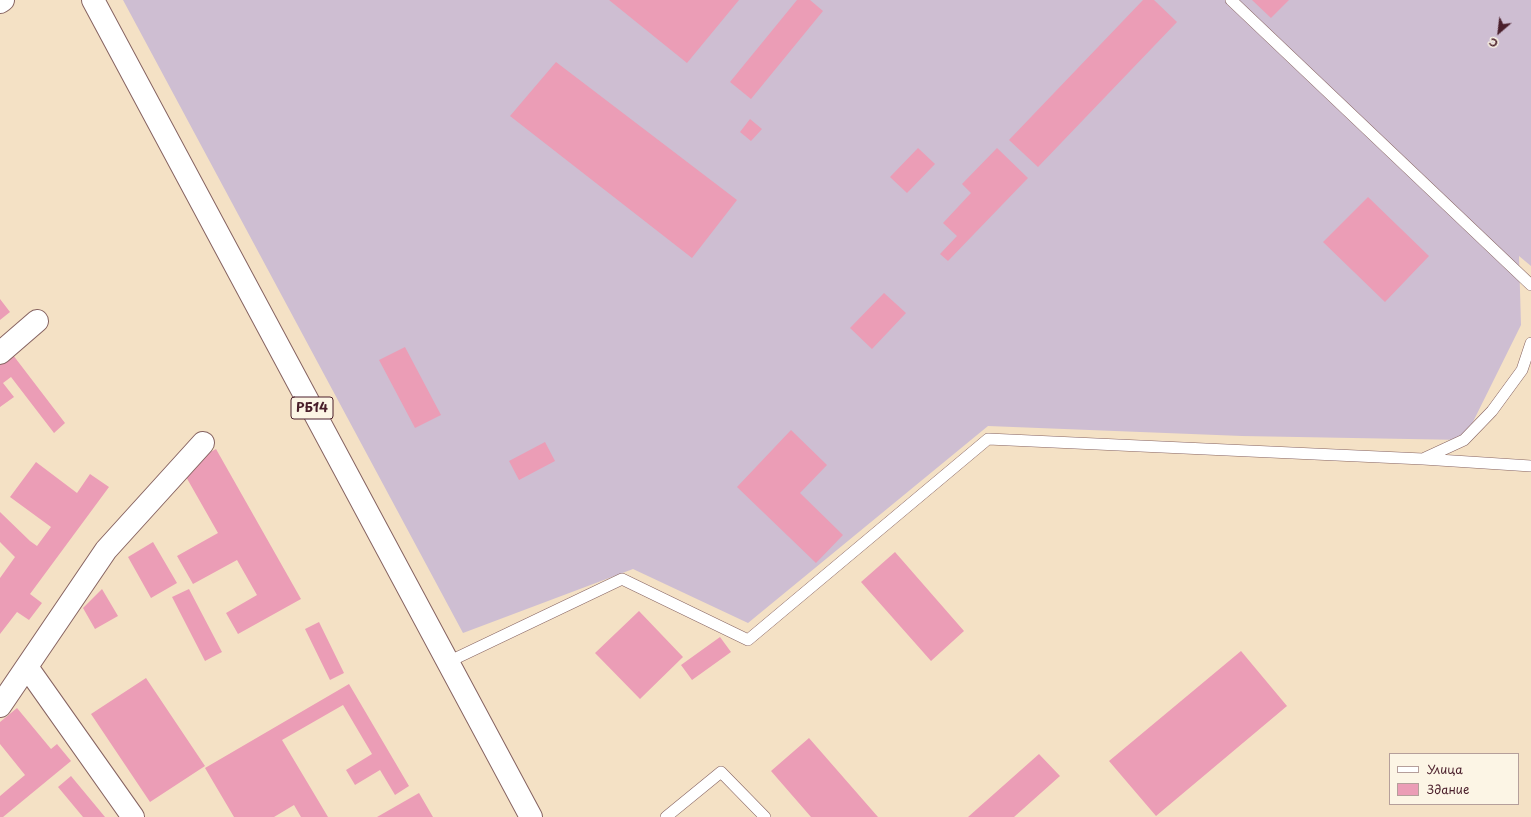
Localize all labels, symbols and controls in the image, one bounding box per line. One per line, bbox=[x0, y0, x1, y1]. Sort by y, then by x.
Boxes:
north arrow bbox=[1479, 12, 1519, 52]
text: С bbox=[1485, 34, 1501, 52]
road number: РБ14 bbox=[291, 397, 333, 419]
legend bbox=[1389, 753, 1519, 805]
text: Улица bbox=[1427, 760, 1463, 778]
text: Здание bbox=[1427, 780, 1469, 798]

